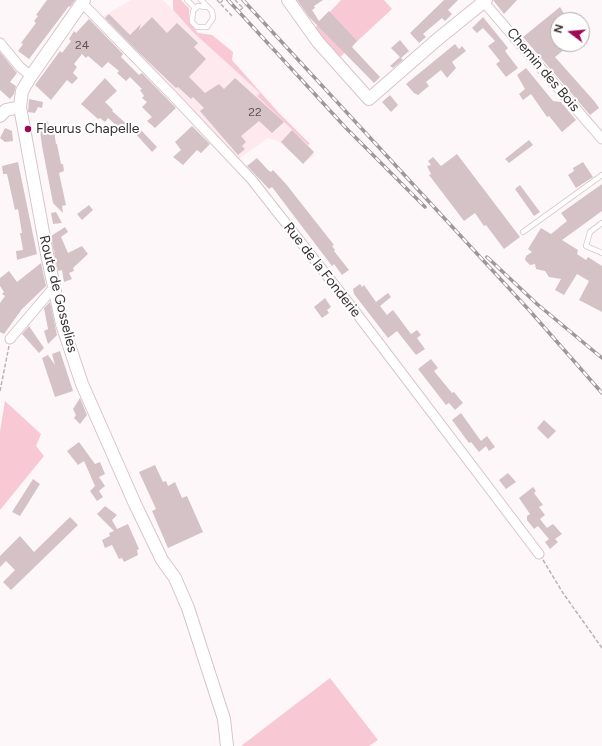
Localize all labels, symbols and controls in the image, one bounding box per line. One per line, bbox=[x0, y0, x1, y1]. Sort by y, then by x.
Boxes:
north arrow bbox=[550, 12, 590, 52]
text: N bbox=[552, 23, 566, 35]
street label: Chemin des Bois bbox=[503, 25, 583, 115]
house number: 24 bbox=[75, 38, 89, 52]
house number: 22 bbox=[248, 105, 262, 119]
place label: Fleurus Chapelle bbox=[36, 121, 139, 137]
marker: Fleurus Chapelle bbox=[23, 124, 33, 134]
street label: Rue de la Fonderie bbox=[280, 219, 364, 321]
street label: Route de Gosselies bbox=[35, 234, 81, 354]

